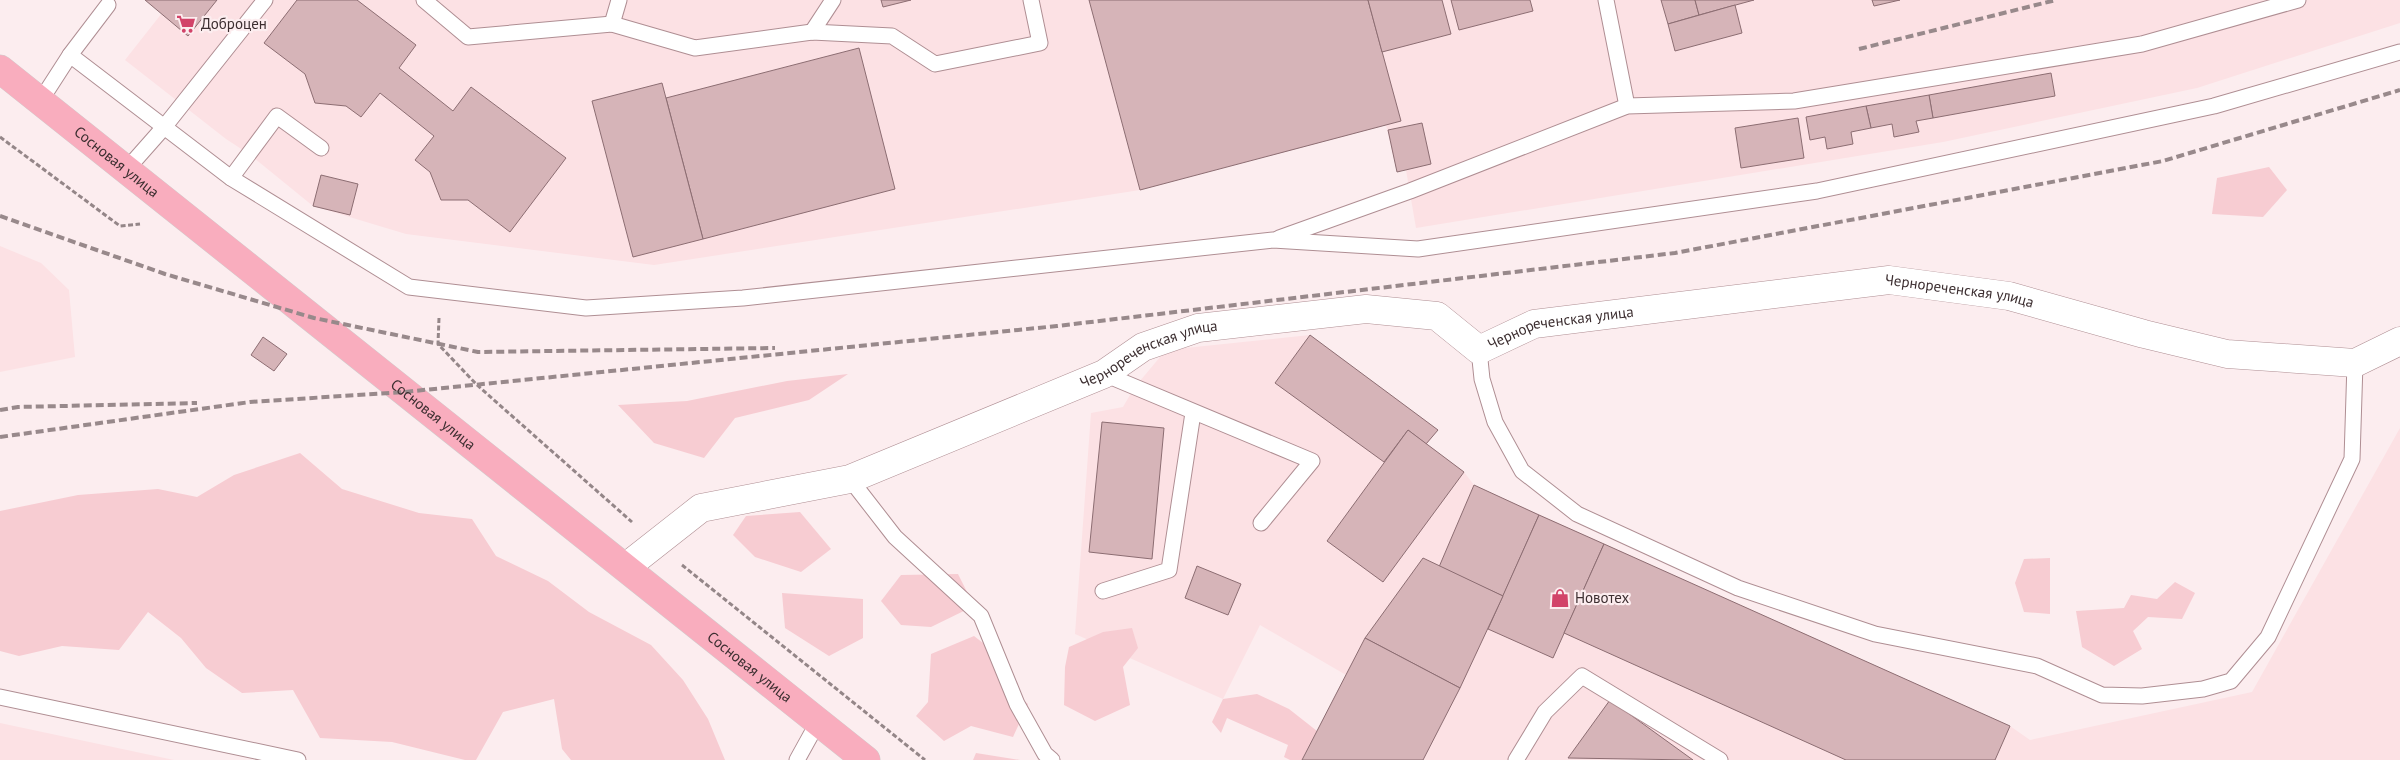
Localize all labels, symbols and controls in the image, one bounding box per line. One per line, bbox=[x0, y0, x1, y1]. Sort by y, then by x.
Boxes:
supermarket icon: Доброцен bbox=[175, 13, 197, 35]
place label: Доброцен bbox=[201, 14, 267, 33]
street label: Сосновая улица bbox=[70, 122, 163, 201]
street label: Чернореченская улица bbox=[1884, 270, 2036, 312]
street label: Чернореченская улица bbox=[1484, 302, 1635, 354]
street label: Чернореченская улица bbox=[1077, 316, 1218, 392]
street label: Сосновая улица bbox=[387, 374, 480, 454]
shop icon: Новотех bbox=[1549, 587, 1571, 609]
place label: Новотех bbox=[1575, 588, 1629, 607]
street label: Сосновая улица bbox=[704, 627, 796, 706]

